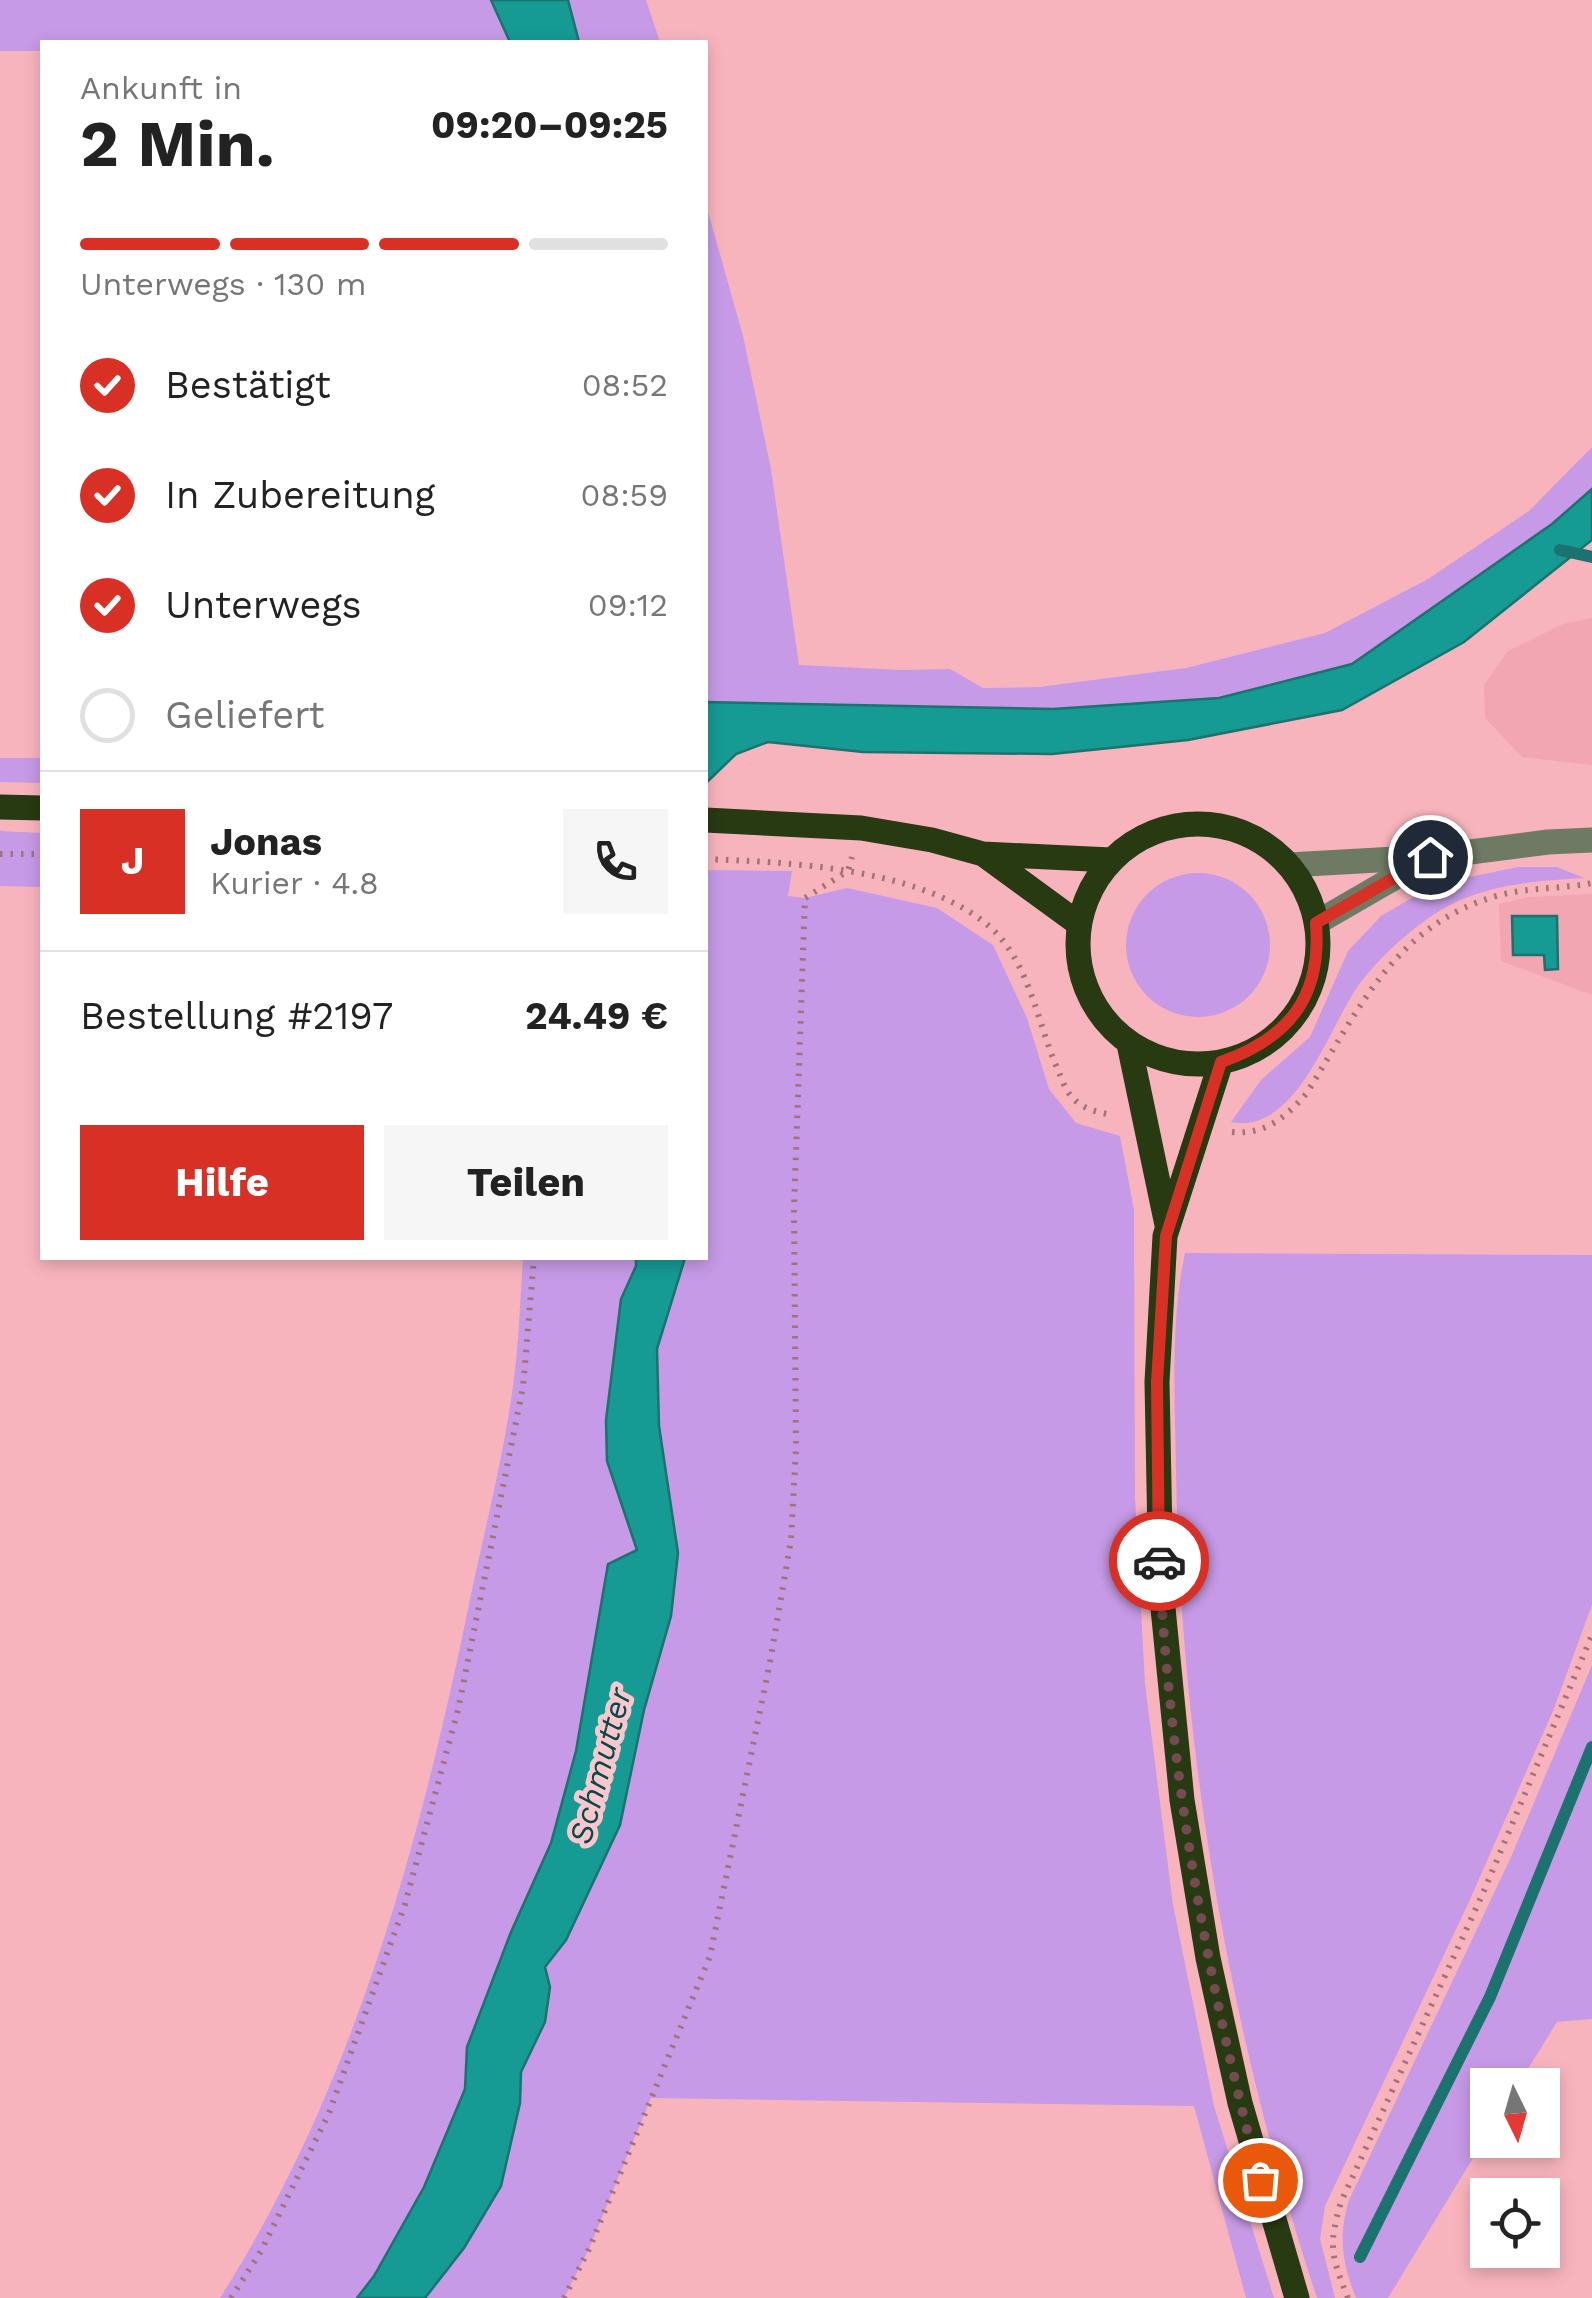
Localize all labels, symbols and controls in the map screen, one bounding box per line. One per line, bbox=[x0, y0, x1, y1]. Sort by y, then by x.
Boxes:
text: Ankunft in bbox=[80, 69, 242, 107]
text: 09:20–09:25 bbox=[431, 103, 668, 147]
text: 2 Min. bbox=[80, 106, 275, 182]
text: Unterwegs · 130 m bbox=[80, 265, 366, 303]
icon: check bbox=[80, 358, 135, 413]
text: Bestätigt bbox=[165, 363, 331, 407]
text: 08:52 bbox=[582, 366, 668, 404]
icon: check bbox=[80, 468, 135, 523]
text: In Zubereitung bbox=[165, 473, 435, 517]
text: 08:59 bbox=[581, 476, 668, 514]
icon: check bbox=[80, 578, 135, 633]
text: Unterwegs bbox=[165, 583, 362, 627]
text: 09:12 bbox=[588, 586, 668, 624]
text: Geliefert bbox=[165, 693, 325, 737]
button: phone bbox=[563, 809, 668, 914]
pin bbox=[1388, 815, 1473, 900]
text: Jonas bbox=[210, 820, 322, 864]
icon: home bbox=[1403, 830, 1458, 885]
text: J bbox=[121, 839, 144, 883]
text: Kurier · 4.8 bbox=[210, 864, 379, 902]
text: Bestellung #2197 bbox=[80, 994, 393, 1038]
text: 24.49 € bbox=[525, 994, 668, 1038]
button: Hilfe bbox=[80, 1125, 364, 1240]
button: Teilen bbox=[384, 1125, 668, 1240]
courier bbox=[1109, 1511, 1209, 1611]
icon: car bbox=[1132, 1534, 1187, 1589]
water label: Schmutter bbox=[561, 1682, 639, 1848]
north arrow bbox=[1470, 2068, 1560, 2158]
map controls bbox=[1470, 2068, 1560, 2268]
pin bbox=[1218, 2138, 1303, 2223]
icon: bag bbox=[1233, 2153, 1288, 2208]
button: locate bbox=[1470, 2178, 1560, 2268]

